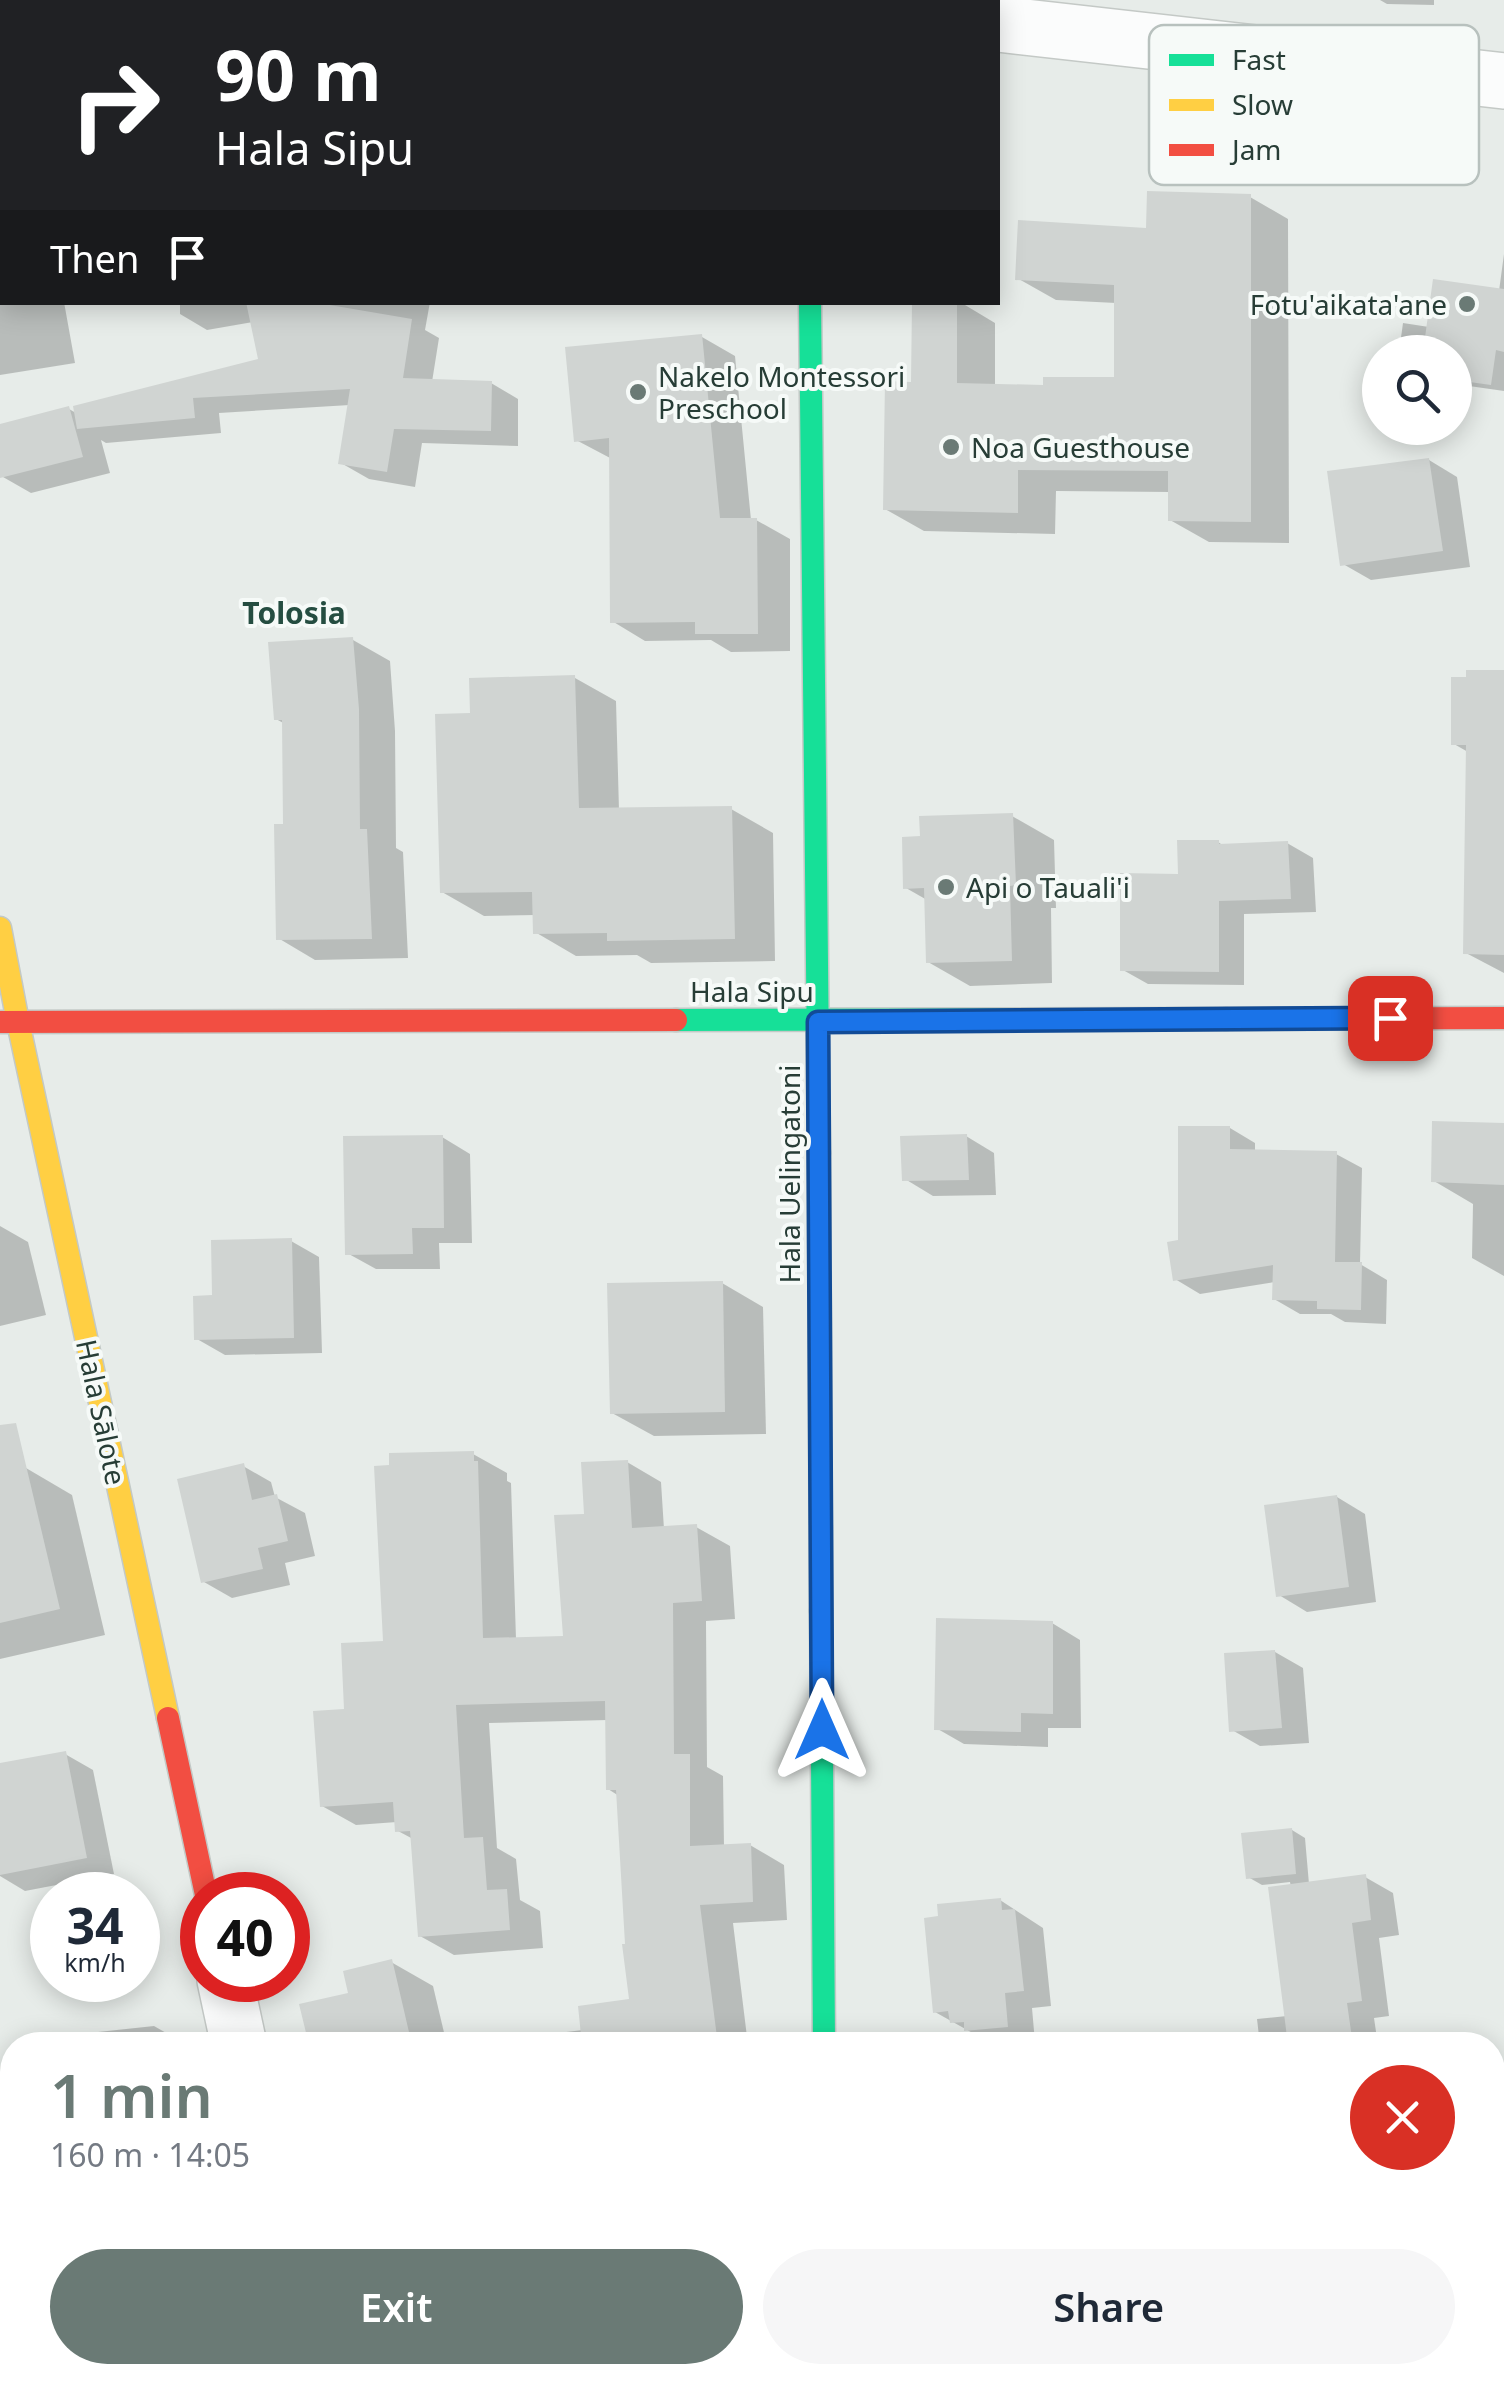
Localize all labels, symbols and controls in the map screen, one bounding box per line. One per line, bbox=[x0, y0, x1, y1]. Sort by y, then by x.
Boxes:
legend bbox=[1149, 25, 1479, 185]
text: 90 m bbox=[215, 26, 382, 122]
icon: right bbox=[50, 40, 180, 170]
text: Fast bbox=[1232, 40, 1286, 78]
text: Slow bbox=[1232, 85, 1293, 123]
text: Hala Sipu bbox=[215, 117, 414, 178]
text: Jam bbox=[1229, 130, 1282, 168]
icon: arrive bbox=[160, 230, 215, 285]
text: Then bbox=[50, 232, 140, 284]
place label: Fotu'aikata'ane bbox=[1250, 285, 1447, 323]
marker: Fotu'aikata'ane bbox=[1456, 293, 1478, 315]
map controls bbox=[1362, 335, 1472, 445]
button: search bbox=[1362, 335, 1472, 445]
place label: Nakelo Montessori Preschool bbox=[658, 357, 905, 427]
marker: Nakelo Montessori Preschool bbox=[627, 381, 649, 403]
place label: Noa Guesthouse bbox=[971, 428, 1190, 466]
marker: Noa Guesthouse bbox=[940, 436, 962, 458]
district label: Tolosia bbox=[242, 592, 346, 633]
place label: Api o Tauali'i bbox=[966, 868, 1130, 906]
marker: Api o Tauali'i bbox=[935, 876, 957, 898]
street label: Hala Sipu bbox=[690, 972, 814, 1010]
pin bbox=[1348, 976, 1433, 1061]
icon: arrive bbox=[1363, 991, 1418, 1046]
street label: Hala Uelingatoni bbox=[770, 1064, 808, 1284]
street label: Hala Sālote bbox=[68, 1336, 136, 1488]
position arrow bbox=[770, 1678, 874, 1782]
speed limit sign: 40 bbox=[180, 1872, 310, 2002]
text: 34 bbox=[66, 1891, 124, 1959]
text: km/h bbox=[64, 1945, 126, 1979]
text: 1 min bbox=[50, 2054, 213, 2136]
button: close bbox=[1350, 2065, 1455, 2170]
text: 160 m · 14:05 bbox=[50, 2133, 250, 2176]
button: Exit bbox=[50, 2249, 743, 2364]
button: Share bbox=[763, 2249, 1455, 2364]

